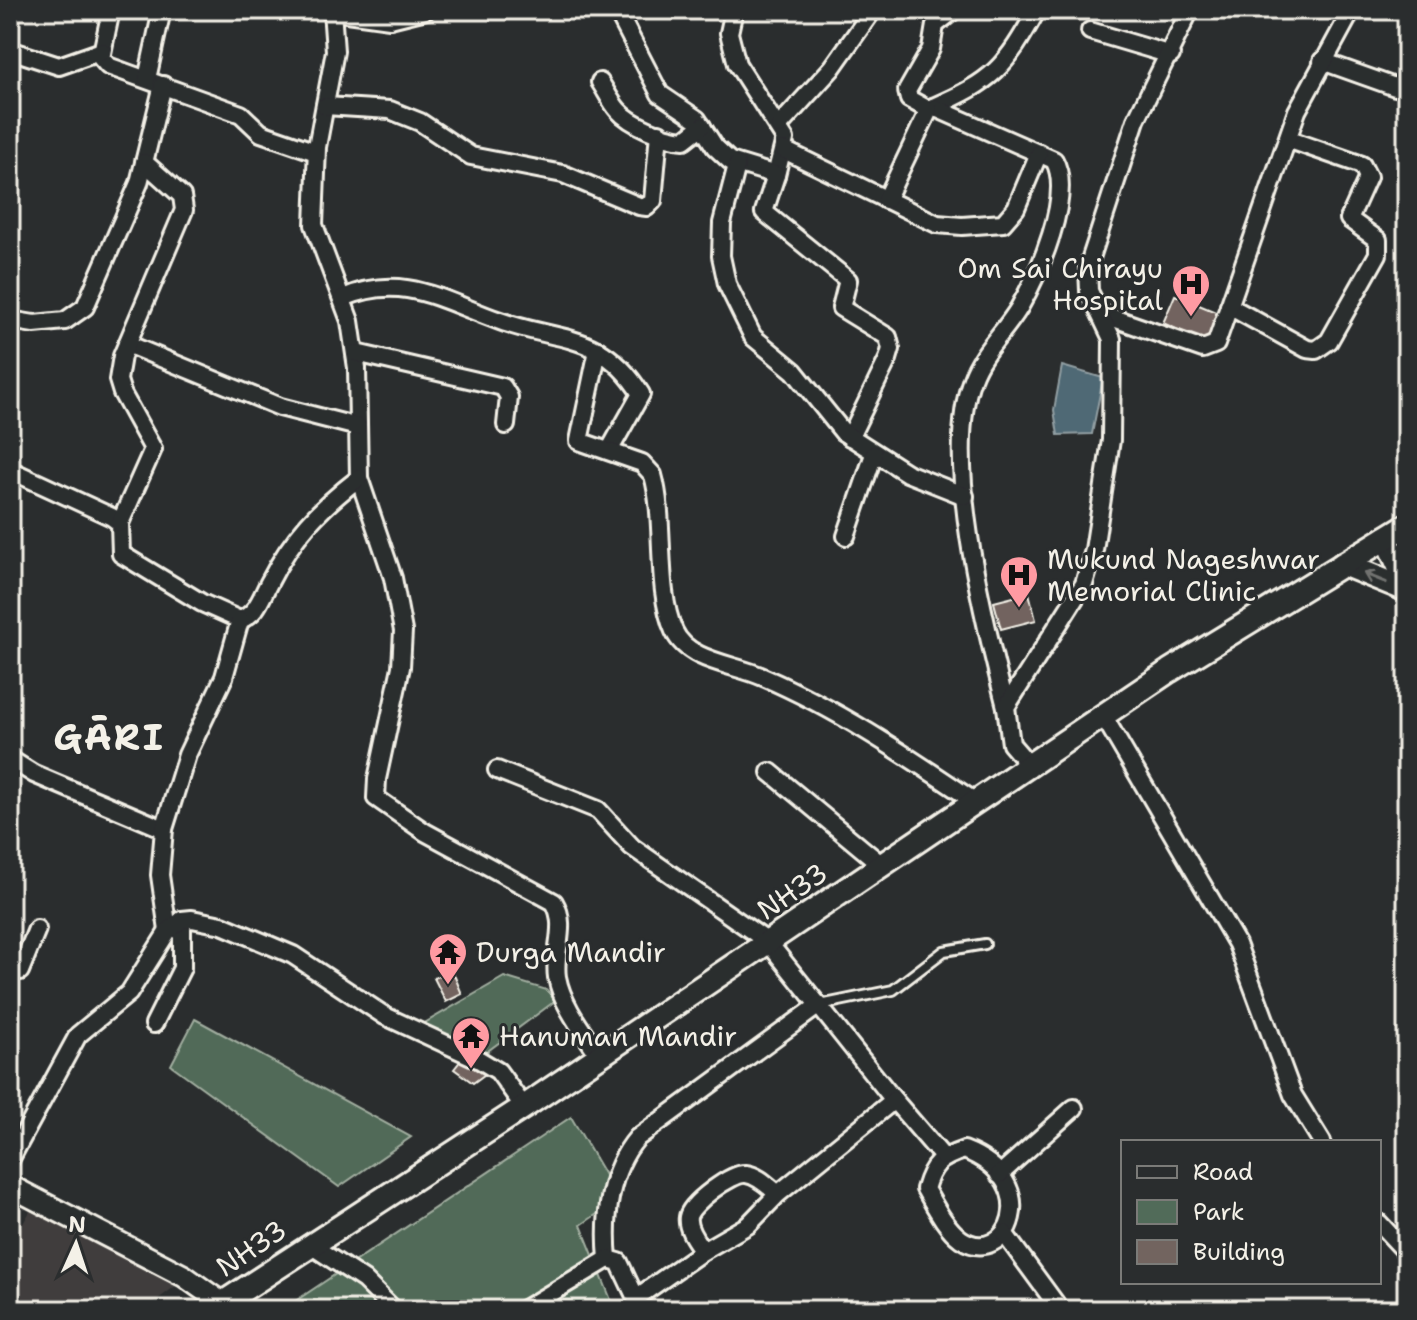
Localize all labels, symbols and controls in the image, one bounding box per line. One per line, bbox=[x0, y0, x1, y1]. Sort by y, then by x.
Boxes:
place label: Om Sai Chirayu Hospital bbox=[957, 249, 1164, 319]
hospital icon: Om Sai Chirayu Hospital bbox=[1170, 263, 1212, 318]
place label: Mukund Nageshwar Memorial Clinic bbox=[1047, 540, 1320, 610]
hospital icon: Mukund Nageshwar Memorial Clinic bbox=[998, 554, 1040, 609]
one-way arrow bbox=[1363, 570, 1388, 584]
district label: GĀRI bbox=[53, 713, 165, 762]
street label: NH33 bbox=[749, 854, 835, 928]
temple icon: Durga Mandir bbox=[427, 931, 469, 986]
place label: Durga Mandir bbox=[476, 933, 666, 971]
temple icon: Hanuman Mandir bbox=[450, 1015, 492, 1070]
place label: Hanuman Mandir bbox=[499, 1017, 737, 1055]
legend bbox=[1121, 1140, 1381, 1284]
text: Road bbox=[1193, 1156, 1253, 1188]
text: Park bbox=[1193, 1196, 1245, 1228]
north arrow bbox=[36, 1204, 116, 1284]
text: N bbox=[68, 1210, 86, 1239]
street label: NH33 bbox=[208, 1211, 294, 1285]
text: Building bbox=[1193, 1236, 1285, 1268]

